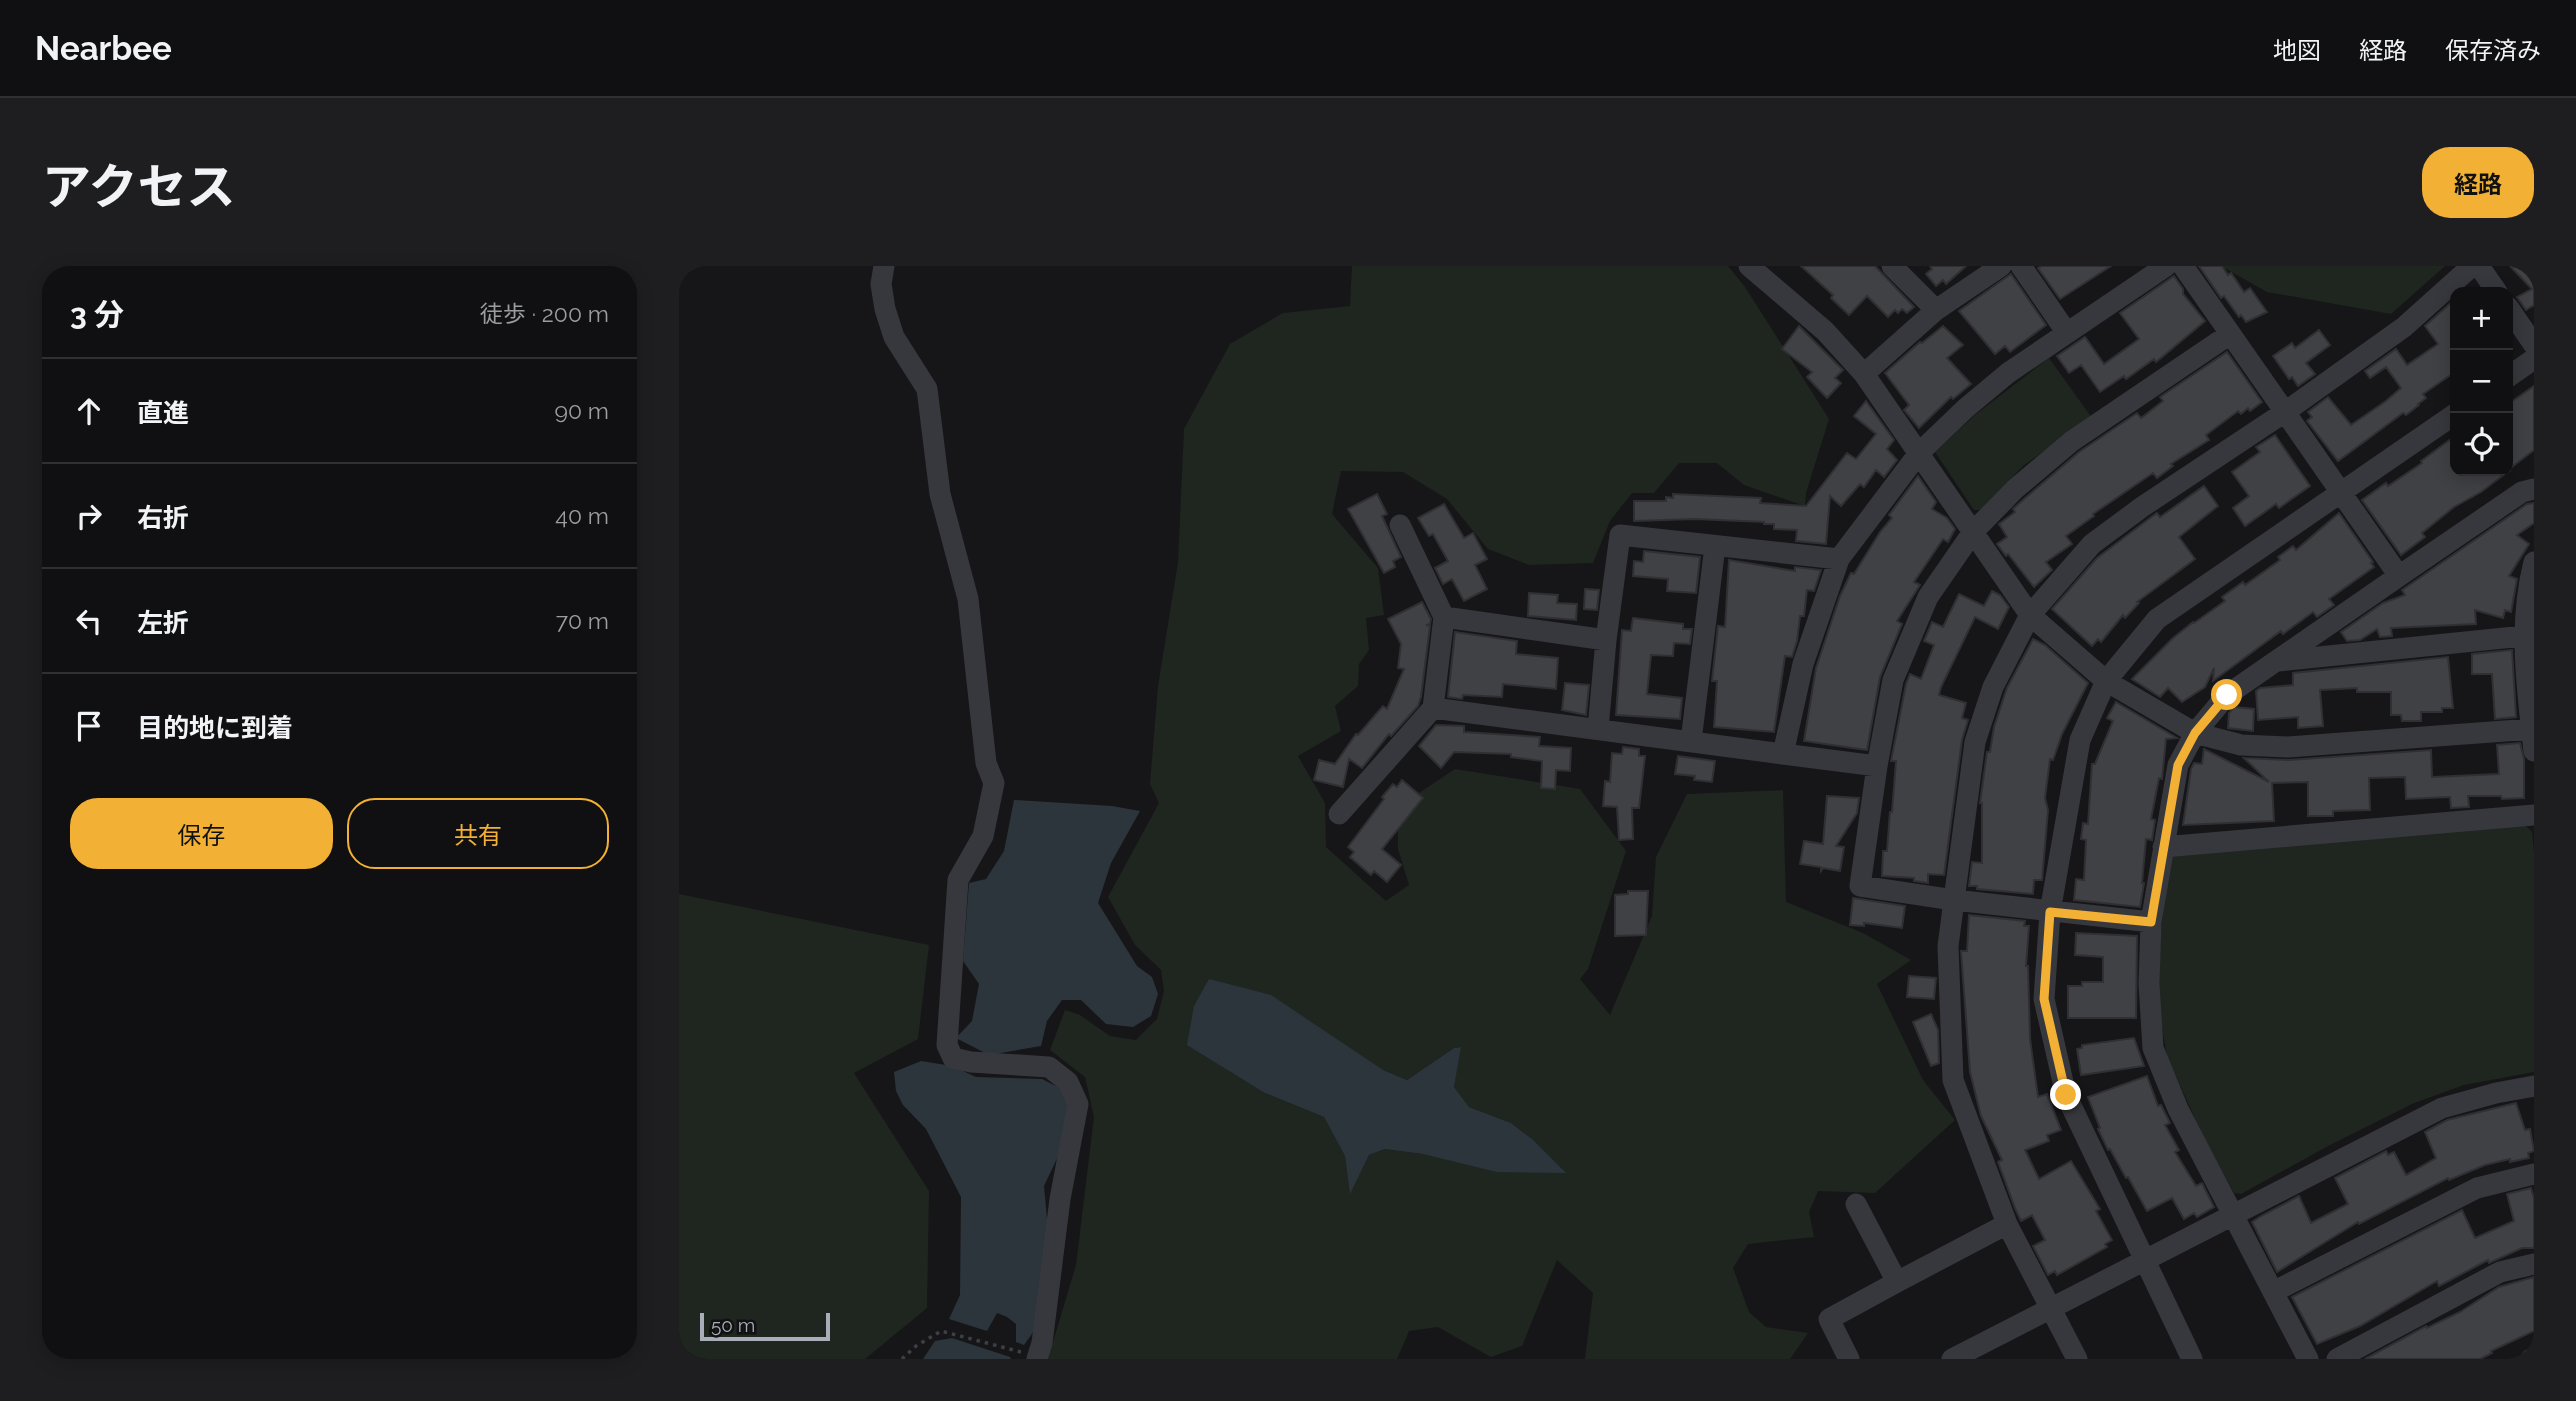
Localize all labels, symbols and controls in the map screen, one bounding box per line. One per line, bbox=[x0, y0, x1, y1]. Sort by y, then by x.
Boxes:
text: Nearbee bbox=[35, 29, 172, 68]
text: 地図 bbox=[2273, 36, 2321, 65]
text: 経路 bbox=[2359, 36, 2407, 65]
text: 保存済み bbox=[2445, 36, 2541, 65]
button: 経路 bbox=[2422, 147, 2534, 218]
text: アクセス bbox=[42, 158, 236, 215]
map controls bbox=[2450, 287, 2513, 476]
button: + bbox=[2450, 287, 2513, 350]
text: 3 分 bbox=[70, 297, 124, 332]
text: 徒歩 · 200 m bbox=[480, 300, 609, 327]
button: − bbox=[2450, 350, 2513, 413]
icon: ahead bbox=[70, 392, 108, 430]
text: 90 m bbox=[554, 397, 609, 424]
text: 直進 bbox=[137, 398, 189, 428]
button: locate bbox=[2450, 413, 2513, 476]
icon: right bbox=[70, 497, 108, 535]
text: 40 m bbox=[555, 502, 609, 529]
text: 右折 bbox=[137, 503, 189, 533]
icon: left bbox=[70, 602, 108, 640]
text: 70 m bbox=[556, 607, 609, 634]
text: 左折 bbox=[137, 608, 189, 638]
route start bbox=[2211, 679, 2242, 710]
icon: arrive bbox=[70, 707, 108, 745]
text: 目的地に到着 bbox=[137, 713, 293, 743]
button: 保存 bbox=[70, 798, 333, 869]
button: 共有 bbox=[347, 798, 609, 869]
route end bbox=[2050, 1079, 2081, 1110]
scale bar bbox=[700, 1310, 829, 1342]
text: 50 m bbox=[711, 1314, 755, 1336]

